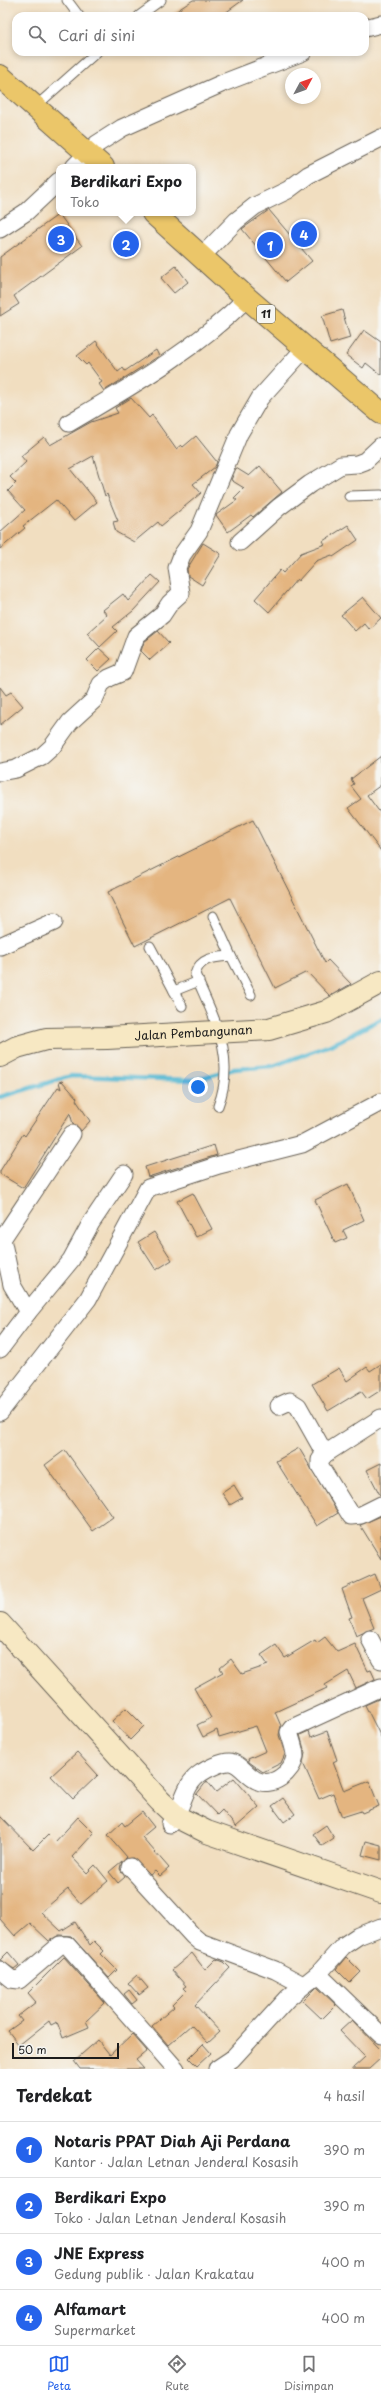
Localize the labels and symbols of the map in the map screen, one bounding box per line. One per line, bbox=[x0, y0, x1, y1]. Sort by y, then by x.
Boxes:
north arrow bbox=[285, 68, 321, 104]
pin: 4 bbox=[291, 219, 317, 249]
pin: 3 bbox=[48, 224, 74, 254]
pin: 2 bbox=[113, 229, 139, 259]
pin: 1 bbox=[257, 230, 283, 260]
road number: 11 bbox=[257, 305, 275, 323]
street label: Jalan Pembangunan bbox=[134, 1020, 253, 1044]
your location bbox=[188, 1077, 208, 1097]
scale bar bbox=[12, 2041, 119, 2060]

